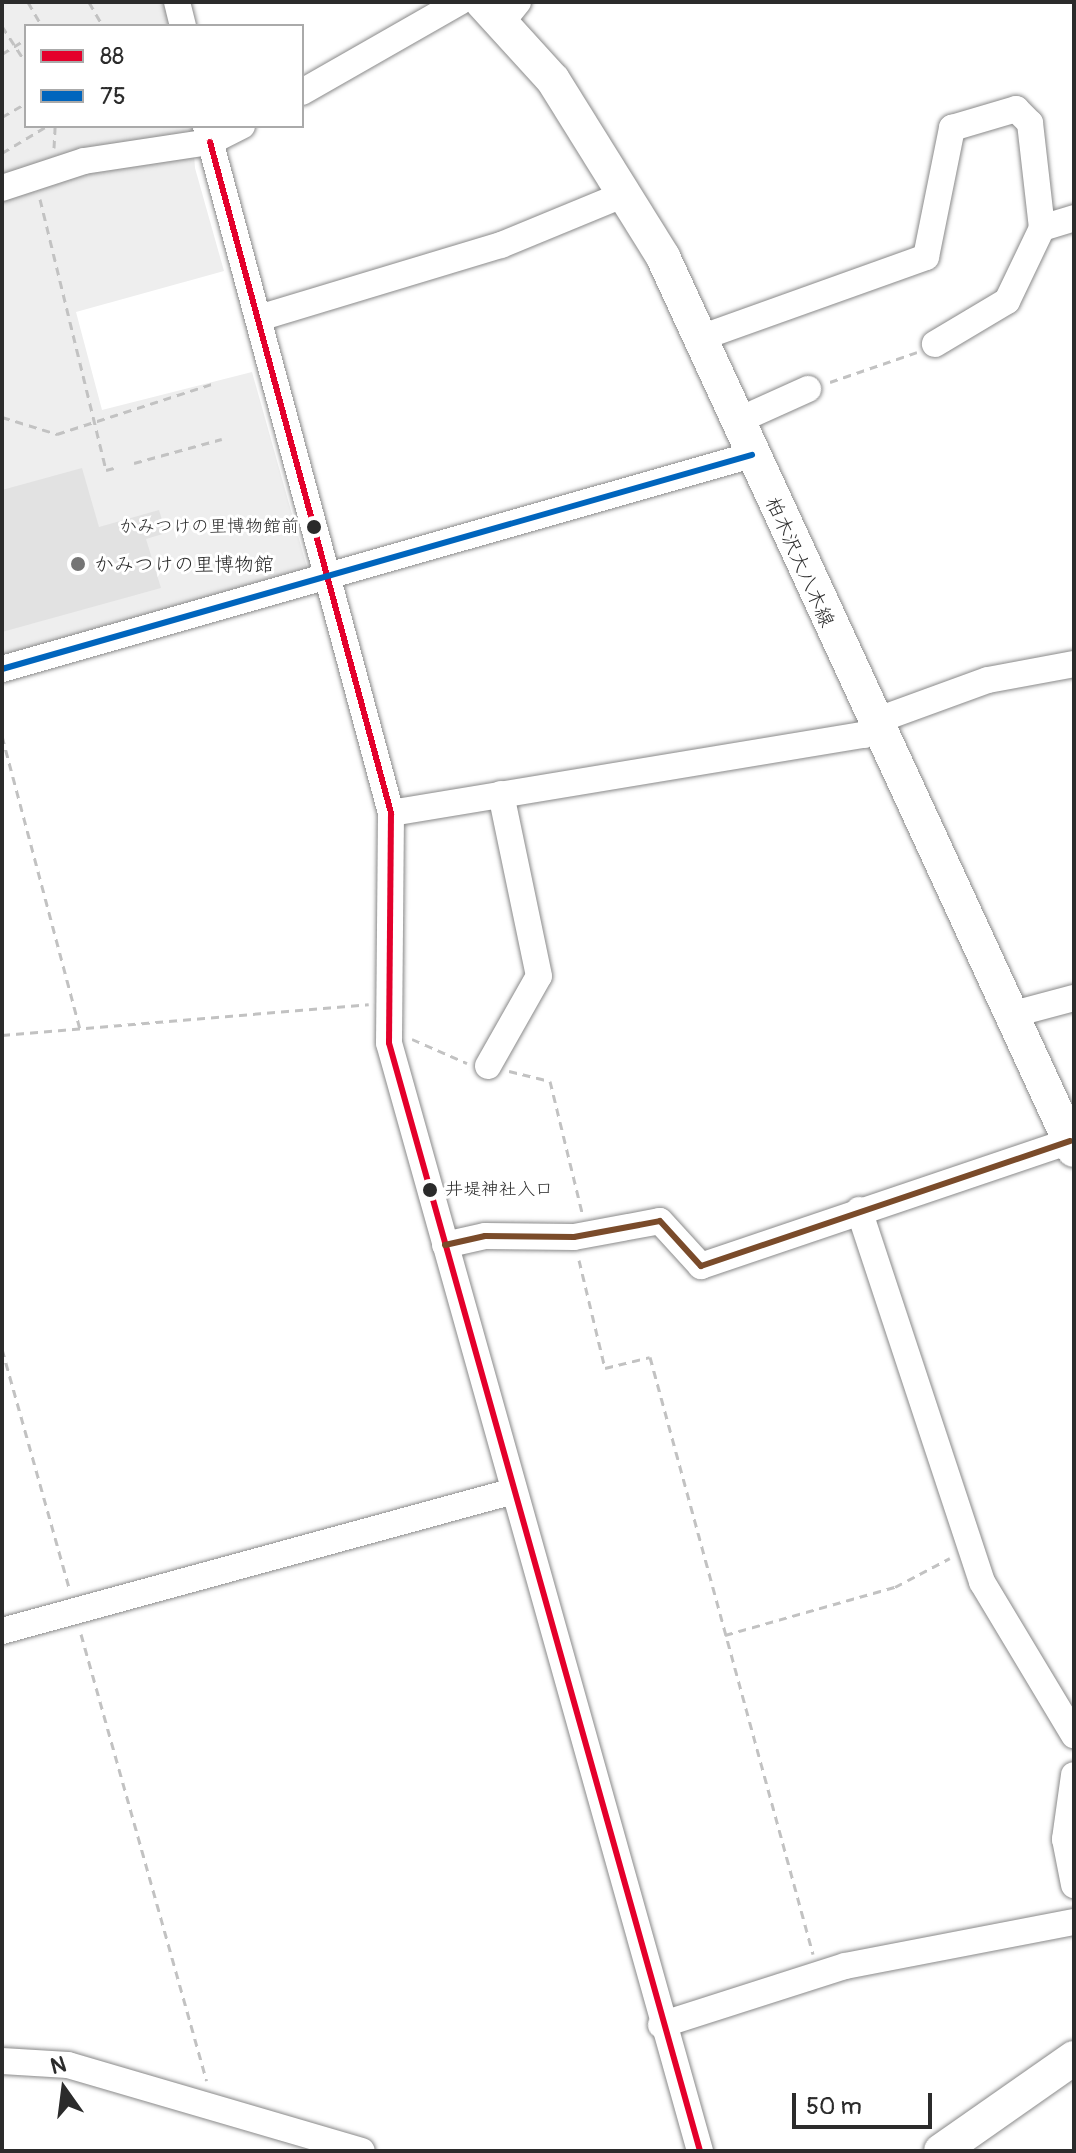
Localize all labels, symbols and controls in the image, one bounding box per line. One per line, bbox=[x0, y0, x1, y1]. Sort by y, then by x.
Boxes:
legend bbox=[24, 24, 304, 128]
text: 88 bbox=[100, 42, 124, 71]
text: 75 bbox=[100, 82, 126, 111]
street label: 柏木沢大八木線 bbox=[761, 493, 839, 631]
place label: かみつけの里博物館前 bbox=[119, 516, 299, 538]
marker: かみつけの里博物館前 bbox=[306, 519, 322, 535]
place label: かみつけの里博物館 bbox=[94, 552, 274, 576]
marker: かみつけの里博物館 bbox=[69, 555, 87, 573]
place label: 井堤神社入口 bbox=[445, 1179, 553, 1201]
marker: 井堤神社入口 bbox=[422, 1182, 438, 1198]
north arrow bbox=[24, 2049, 104, 2129]
text: N bbox=[48, 2050, 69, 2081]
scale bar bbox=[796, 2077, 936, 2127]
text: 50 m bbox=[806, 2092, 862, 2121]

